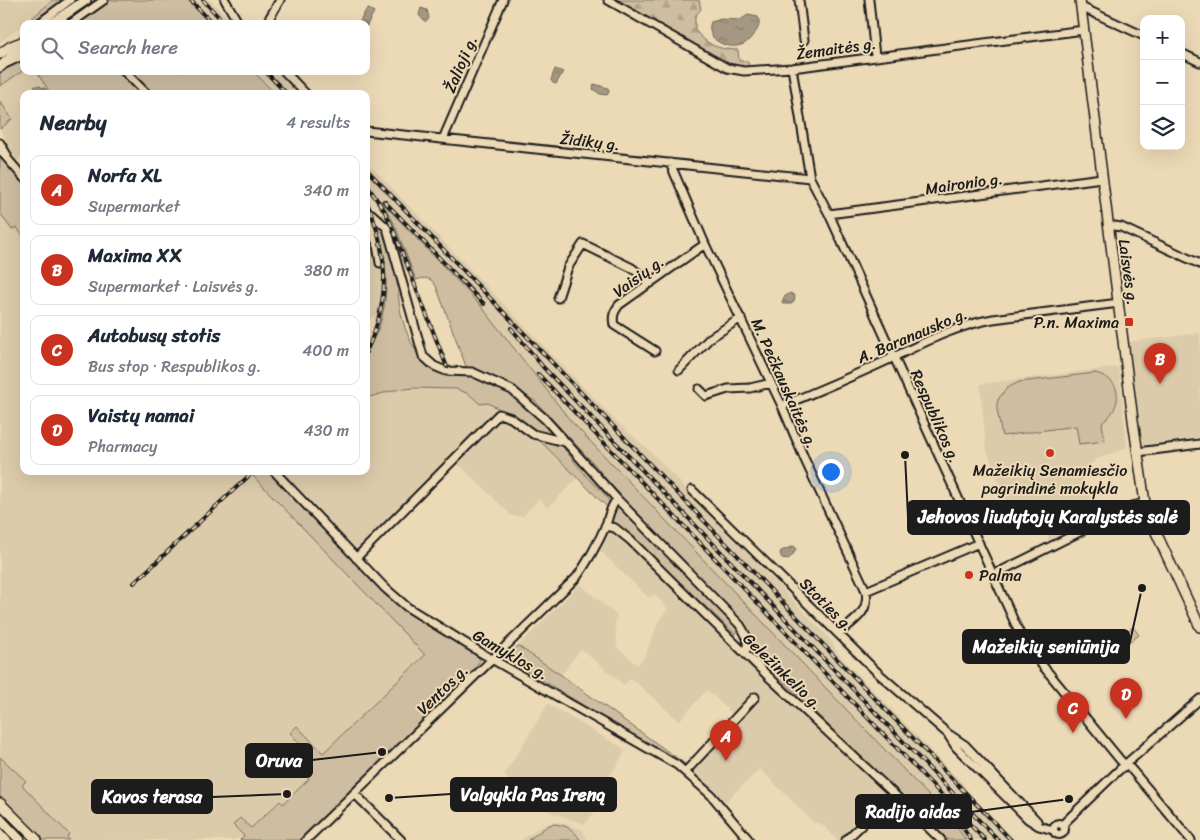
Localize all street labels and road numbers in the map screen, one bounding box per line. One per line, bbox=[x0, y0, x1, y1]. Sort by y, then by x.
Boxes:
street label: Žemaitės g. bbox=[794, 29, 878, 68]
street label: Žalioji g. bbox=[435, 31, 486, 98]
street label: Židikų g. bbox=[559, 124, 621, 159]
street label: Maironio g. bbox=[923, 164, 1005, 203]
street label: Laisvės g. bbox=[1110, 237, 1147, 307]
street label: Vaisių g. bbox=[606, 248, 670, 305]
street label: A. Baranausko g. bbox=[851, 299, 972, 372]
street label: M. Pečkauskaitės g. bbox=[743, 313, 826, 453]
street label: Respublikos g. bbox=[902, 365, 969, 468]
street label: Stoties g. bbox=[792, 570, 861, 639]
street label: Gamyklos g. bbox=[467, 621, 554, 688]
street label: Geležinkelio g. bbox=[736, 625, 830, 717]
street label: Ventos g. bbox=[409, 657, 475, 722]

